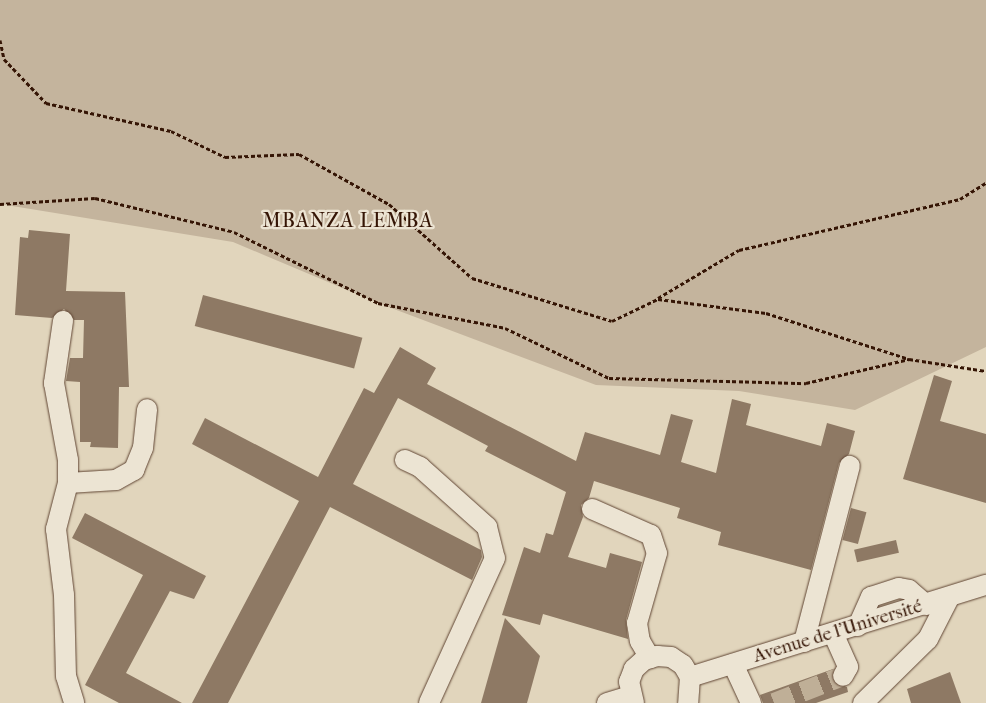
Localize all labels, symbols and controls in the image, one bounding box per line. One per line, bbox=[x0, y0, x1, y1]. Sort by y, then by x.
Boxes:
district label: MBANZA LEMBA bbox=[261, 208, 435, 232]
street label: Avenue de l'Université bbox=[751, 596, 925, 668]

